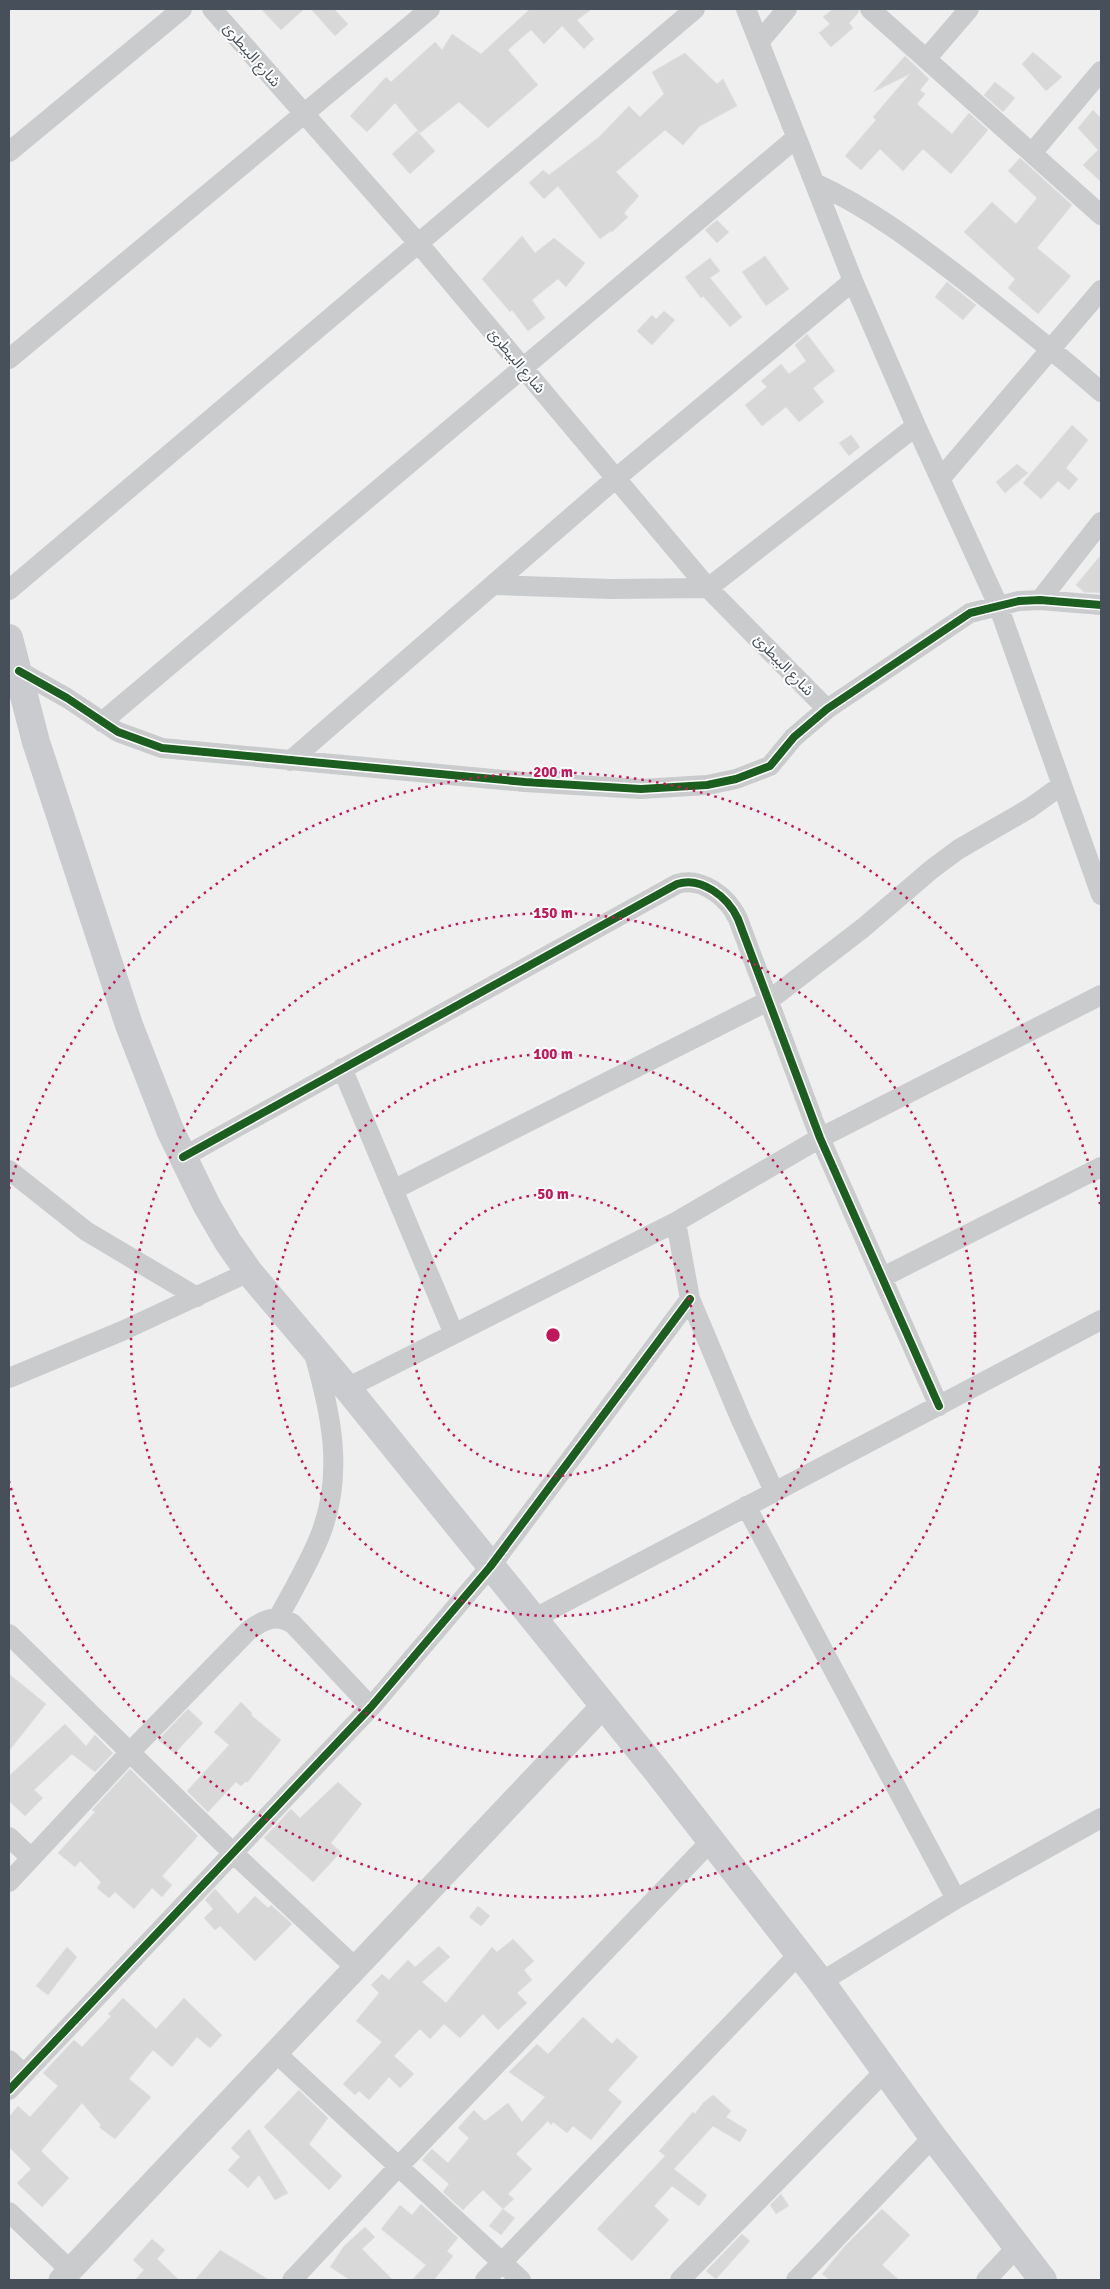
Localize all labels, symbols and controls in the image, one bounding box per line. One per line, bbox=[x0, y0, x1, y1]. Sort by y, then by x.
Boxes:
street label: شارع البيطرئ bbox=[217, 19, 285, 93]
street label: شارع البيطرئ bbox=[482, 325, 549, 399]
street label: شارع البيطرئ bbox=[748, 630, 818, 702]
text: 200 m bbox=[533, 763, 573, 781]
text: 150 m bbox=[533, 904, 573, 922]
text: 100 m bbox=[533, 1045, 573, 1063]
text: 50 m bbox=[537, 1185, 569, 1203]
centre of rings bbox=[544, 1326, 562, 1344]

